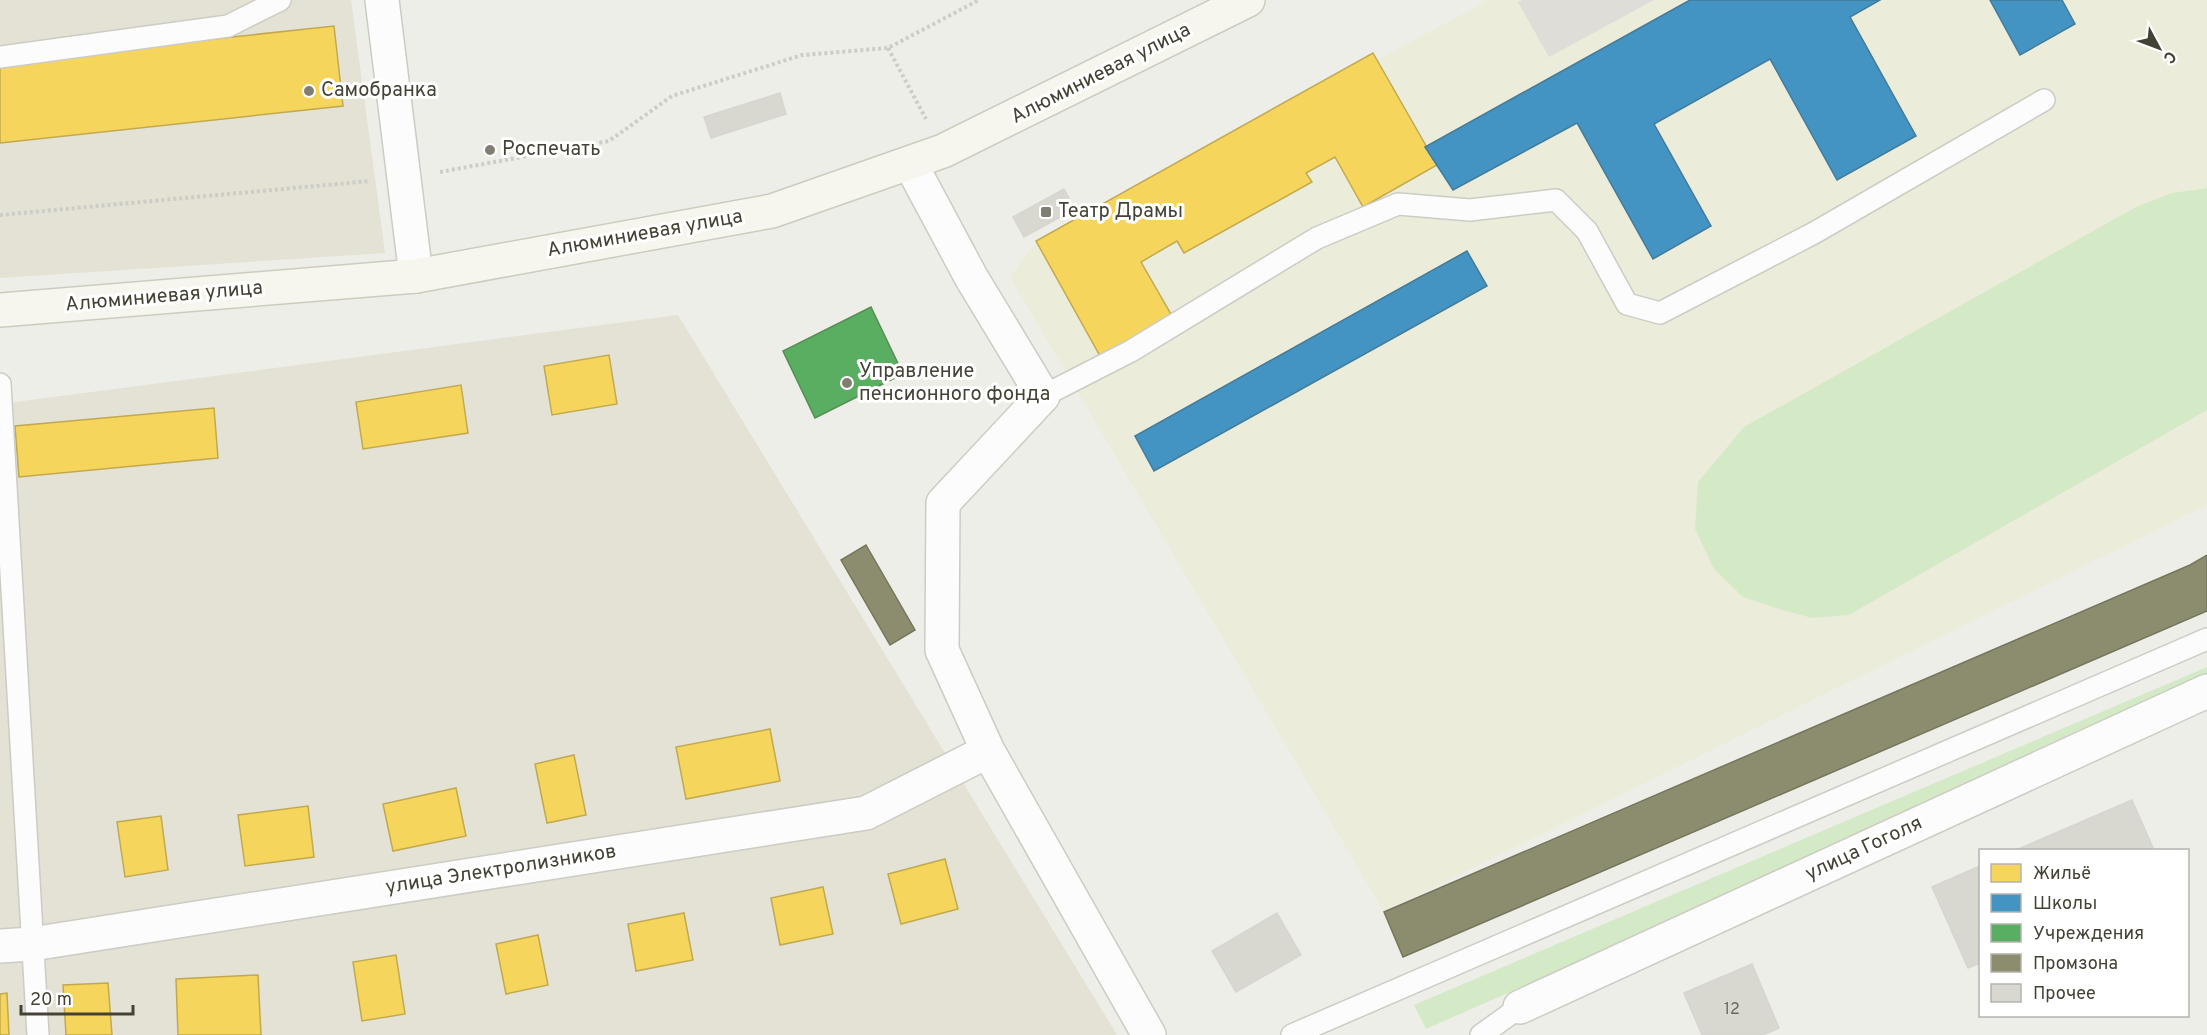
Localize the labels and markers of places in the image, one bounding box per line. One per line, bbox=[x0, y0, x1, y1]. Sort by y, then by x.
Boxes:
place label: Самобранка bbox=[321, 78, 437, 104]
marker: Самобранка bbox=[302, 84, 316, 98]
place label: Роспечать bbox=[502, 137, 601, 163]
marker: Роспечать bbox=[483, 143, 497, 157]
place label: Театр Драмы bbox=[1058, 199, 1183, 225]
marker: Театр Драмы bbox=[1039, 205, 1053, 219]
place label: Управление пенсионного фонда bbox=[859, 359, 1050, 408]
marker: Управление пенсионного фонда bbox=[840, 376, 854, 390]

